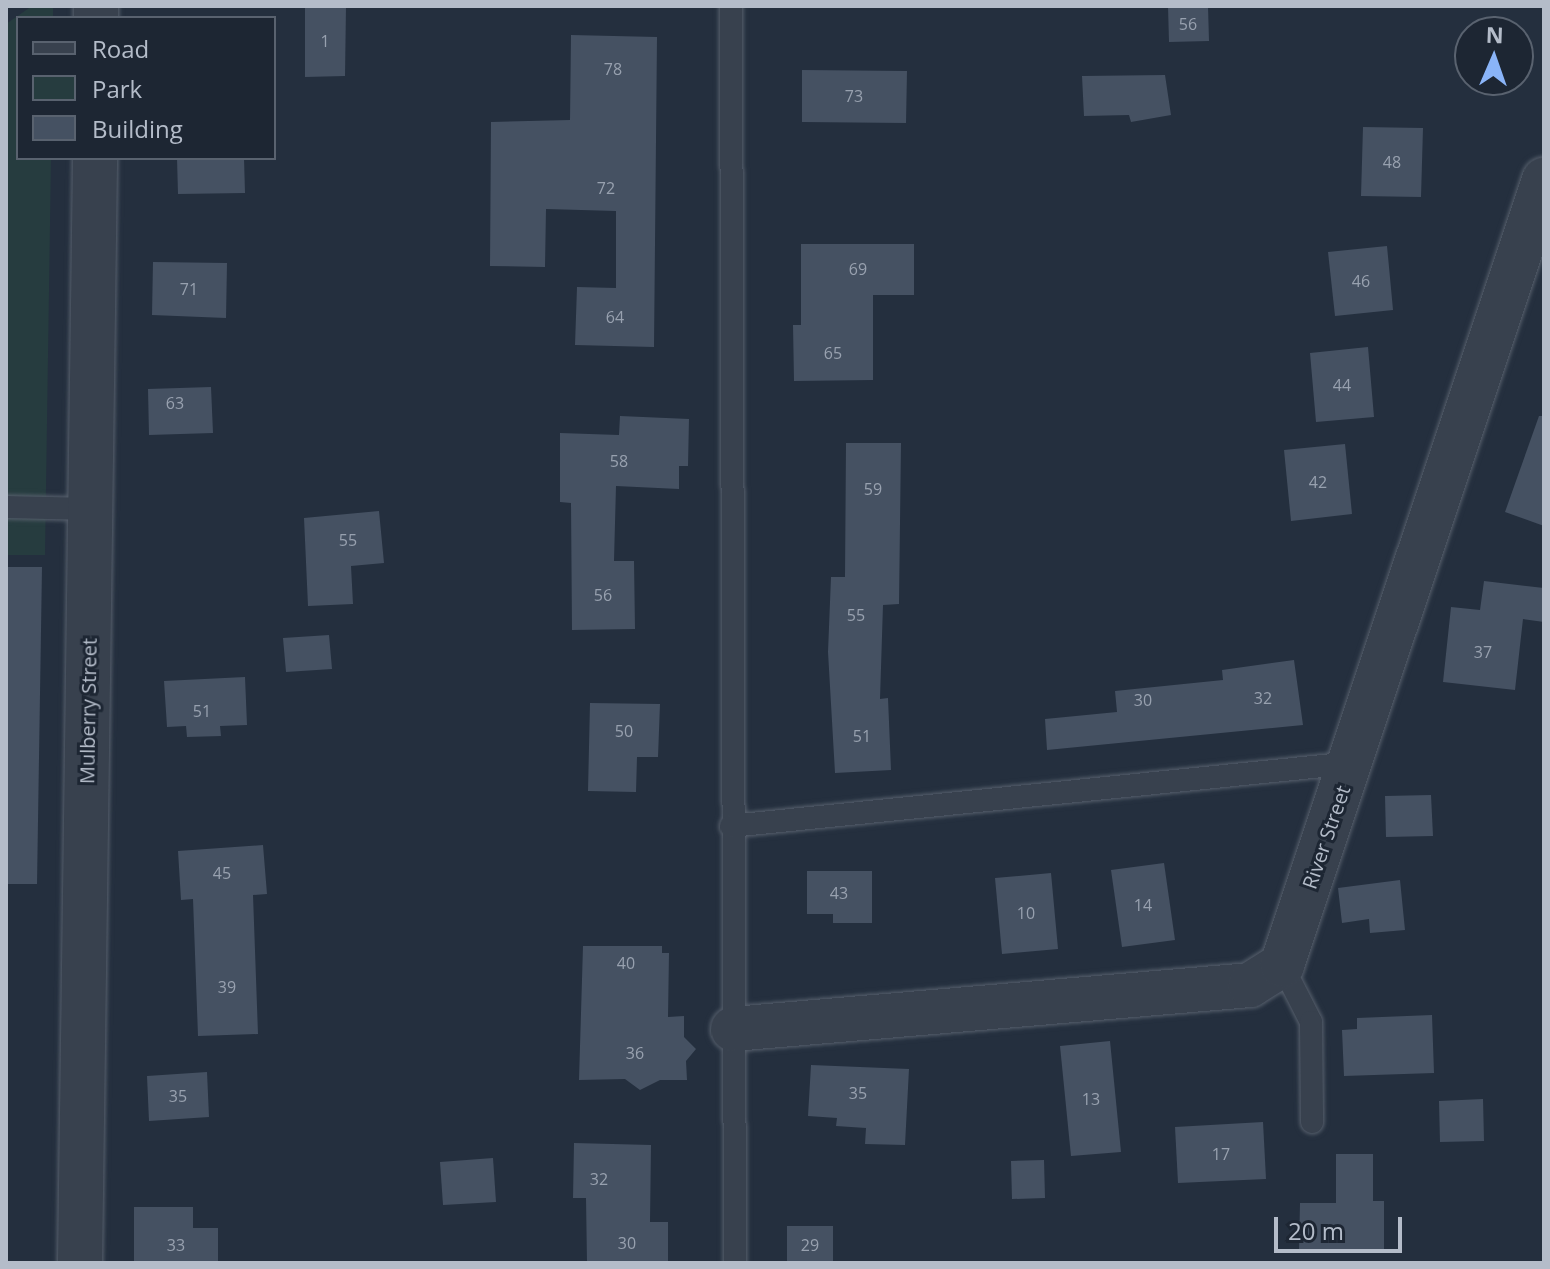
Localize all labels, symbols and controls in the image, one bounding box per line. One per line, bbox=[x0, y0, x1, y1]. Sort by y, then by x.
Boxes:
house number: 56 bbox=[1179, 14, 1197, 34]
legend bbox=[16, 16, 276, 160]
north arrow bbox=[1454, 16, 1534, 96]
text: N bbox=[1485, 19, 1504, 49]
house number: 1 bbox=[320, 31, 330, 51]
text: Road bbox=[92, 32, 149, 65]
house number: 78 bbox=[604, 59, 622, 79]
text: Park bbox=[92, 72, 142, 105]
house number: 73 bbox=[845, 86, 863, 106]
text: Building bbox=[92, 112, 183, 145]
house number: 48 bbox=[1383, 152, 1401, 172]
house number: 72 bbox=[597, 178, 615, 198]
house number: 69 bbox=[849, 259, 867, 279]
house number: 46 bbox=[1352, 271, 1370, 291]
house number: 71 bbox=[180, 279, 198, 299]
house number: 64 bbox=[606, 307, 624, 327]
house number: 65 bbox=[824, 343, 842, 363]
house number: 44 bbox=[1333, 375, 1351, 395]
house number: 63 bbox=[166, 393, 184, 413]
house number: 58 bbox=[610, 451, 628, 471]
house number: 42 bbox=[1309, 472, 1327, 492]
house number: 59 bbox=[864, 479, 882, 499]
house number: 55 bbox=[339, 530, 357, 550]
house number: 56 bbox=[594, 585, 612, 605]
house number: 55 bbox=[847, 605, 865, 625]
street label: Mulberry Street bbox=[75, 638, 101, 784]
house number: 37 bbox=[1474, 642, 1492, 662]
house number: 32 bbox=[1254, 688, 1272, 708]
house number: 30 bbox=[1134, 690, 1152, 710]
house number: 51 bbox=[193, 701, 211, 721]
house number: 50 bbox=[615, 721, 633, 741]
house number: 51 bbox=[853, 726, 871, 746]
street label: River Street bbox=[1297, 782, 1355, 892]
house number: 45 bbox=[213, 863, 231, 883]
house number: 43 bbox=[830, 883, 848, 903]
house number: 14 bbox=[1134, 895, 1152, 915]
house number: 10 bbox=[1017, 903, 1035, 923]
house number: 40 bbox=[617, 953, 635, 973]
house number: 39 bbox=[218, 977, 236, 997]
house number: 36 bbox=[626, 1043, 644, 1063]
house number: 35 bbox=[849, 1083, 867, 1103]
house number: 35 bbox=[169, 1086, 187, 1106]
house number: 13 bbox=[1082, 1089, 1100, 1109]
house number: 17 bbox=[1212, 1144, 1230, 1164]
house number: 32 bbox=[590, 1169, 608, 1189]
scale bar bbox=[1278, 1201, 1406, 1251]
text: 20 m bbox=[1288, 1214, 1344, 1247]
house number: 30 bbox=[618, 1233, 636, 1253]
house number: 33 bbox=[167, 1235, 185, 1255]
house number: 29 bbox=[801, 1235, 819, 1255]

